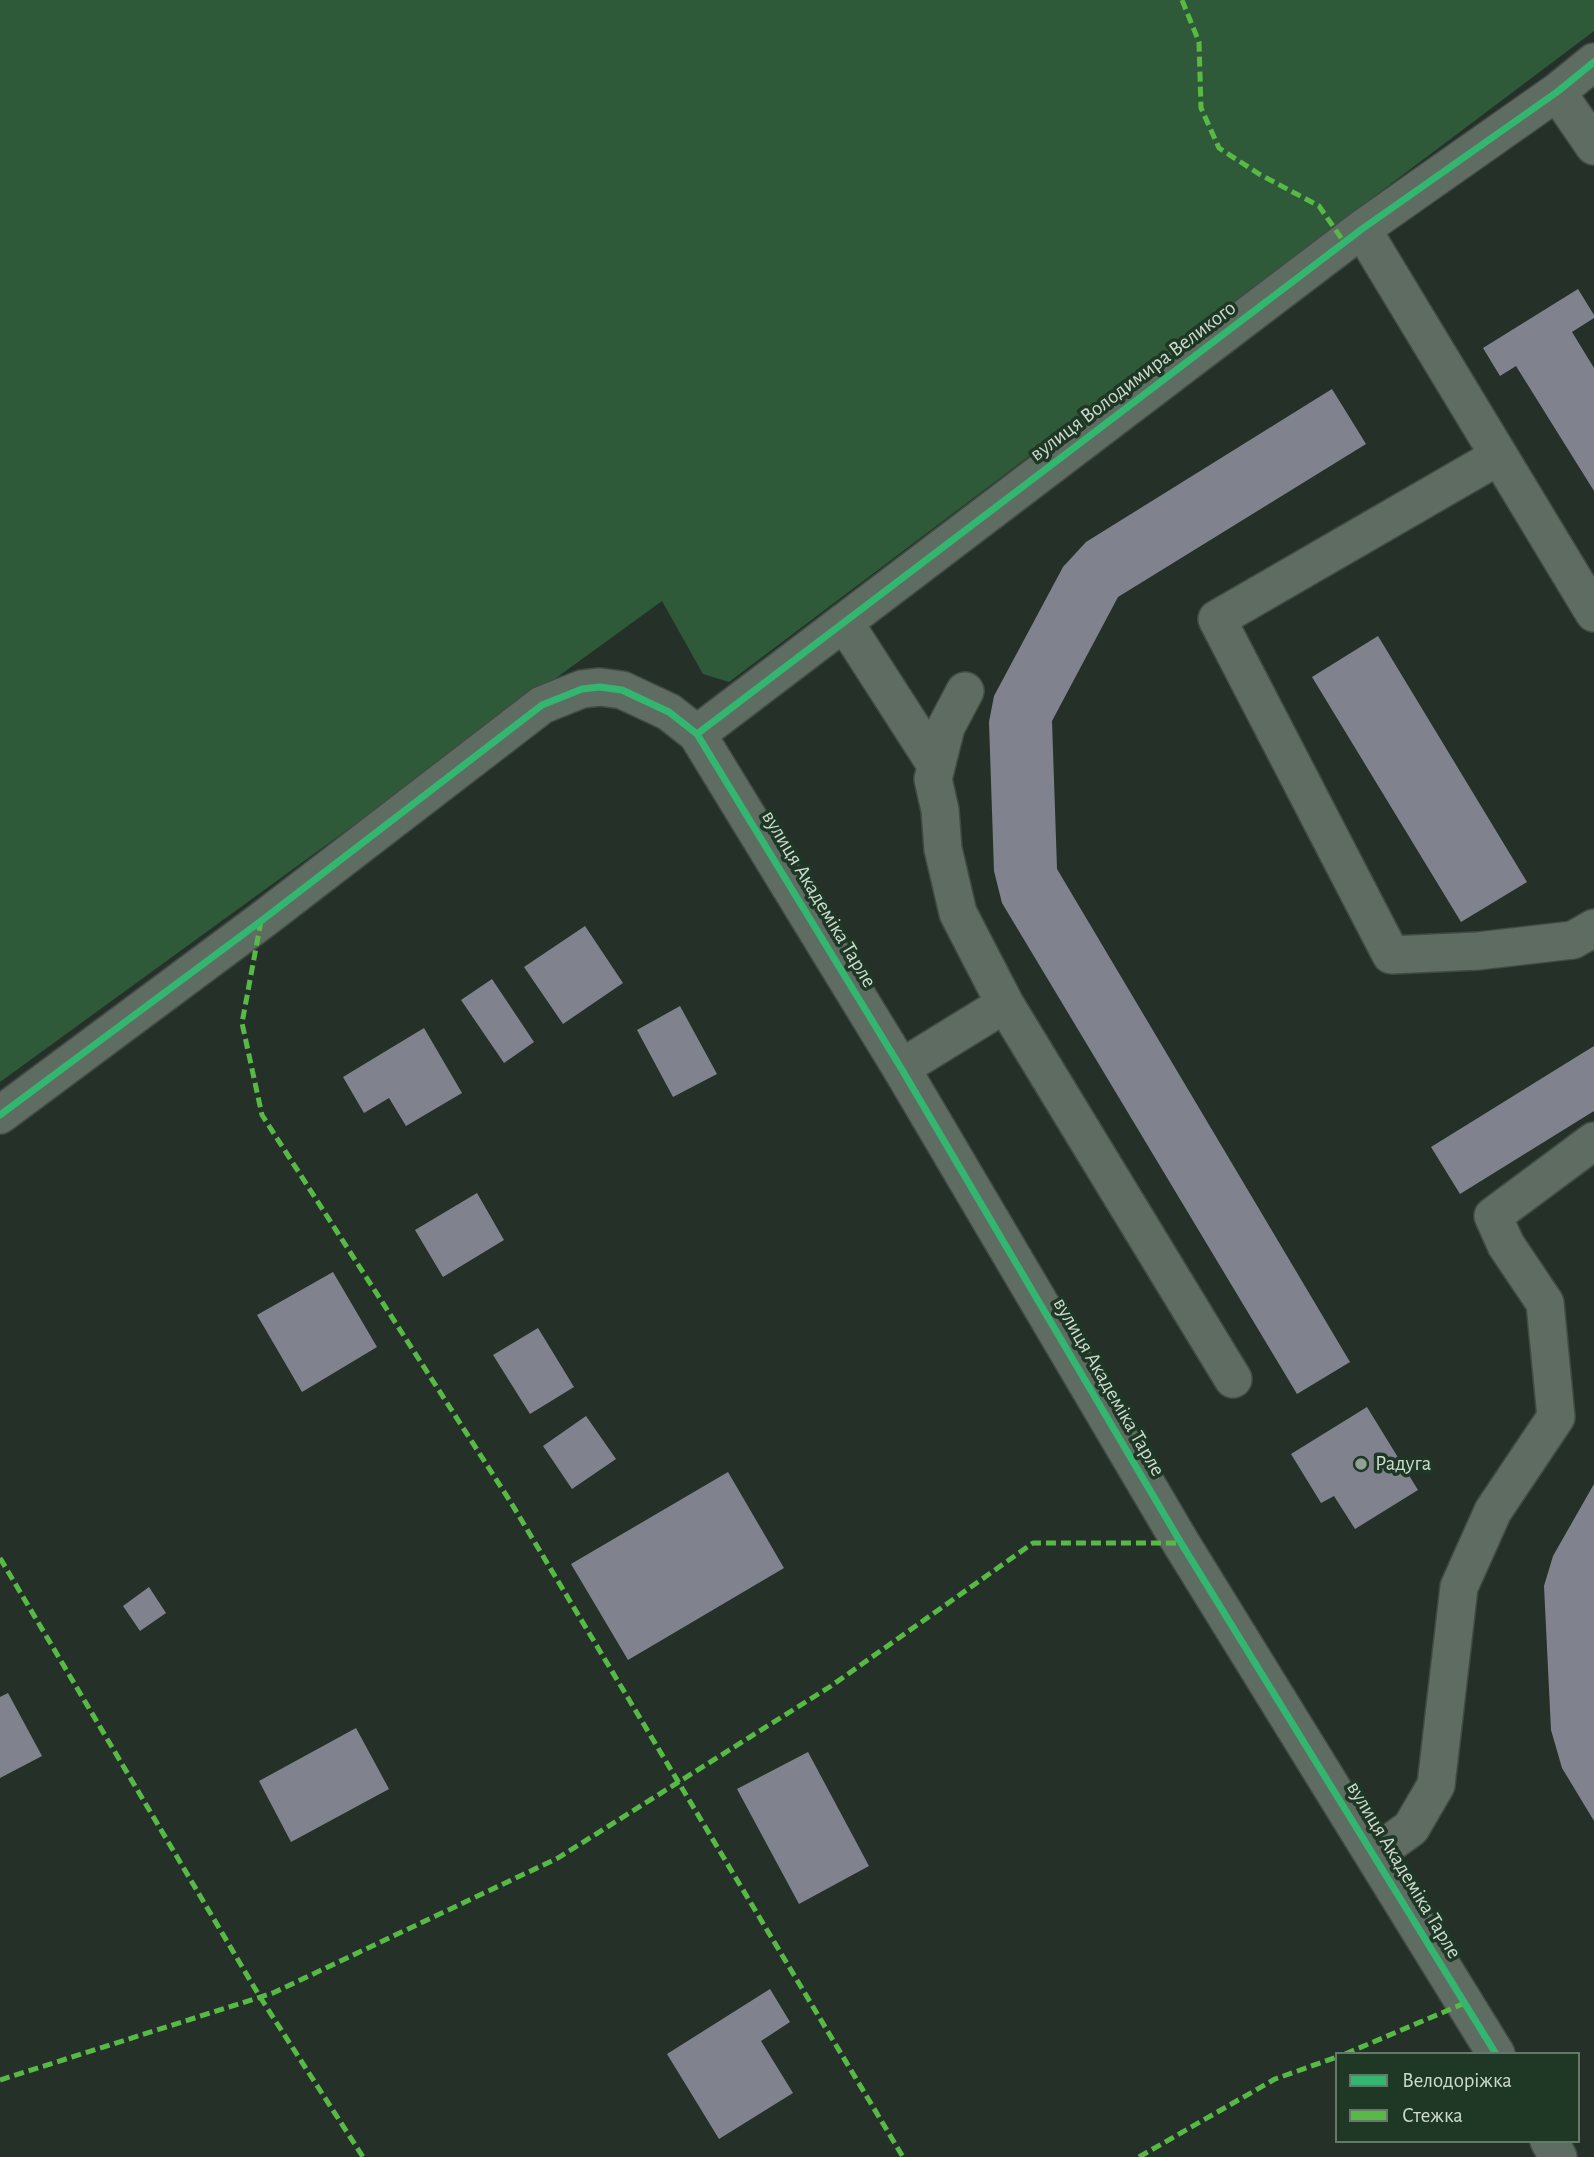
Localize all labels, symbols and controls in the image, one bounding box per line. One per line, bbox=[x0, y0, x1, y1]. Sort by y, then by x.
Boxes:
street label: вулиця Володимира Великого bbox=[1025, 295, 1241, 467]
street label: вулиця Академіка Тарле bbox=[756, 806, 882, 992]
street label: вулиця Академіка Тарле bbox=[1048, 1293, 1170, 1481]
place label: Радуга bbox=[1375, 1451, 1431, 1477]
marker: Радуга bbox=[1353, 1456, 1369, 1472]
street label: вулиця Академіка Тарле bbox=[1341, 1777, 1467, 1963]
legend bbox=[1335, 2052, 1580, 2143]
text: Велодоріжка bbox=[1402, 2070, 1512, 2091]
text: Стежка bbox=[1402, 2105, 1463, 2126]

